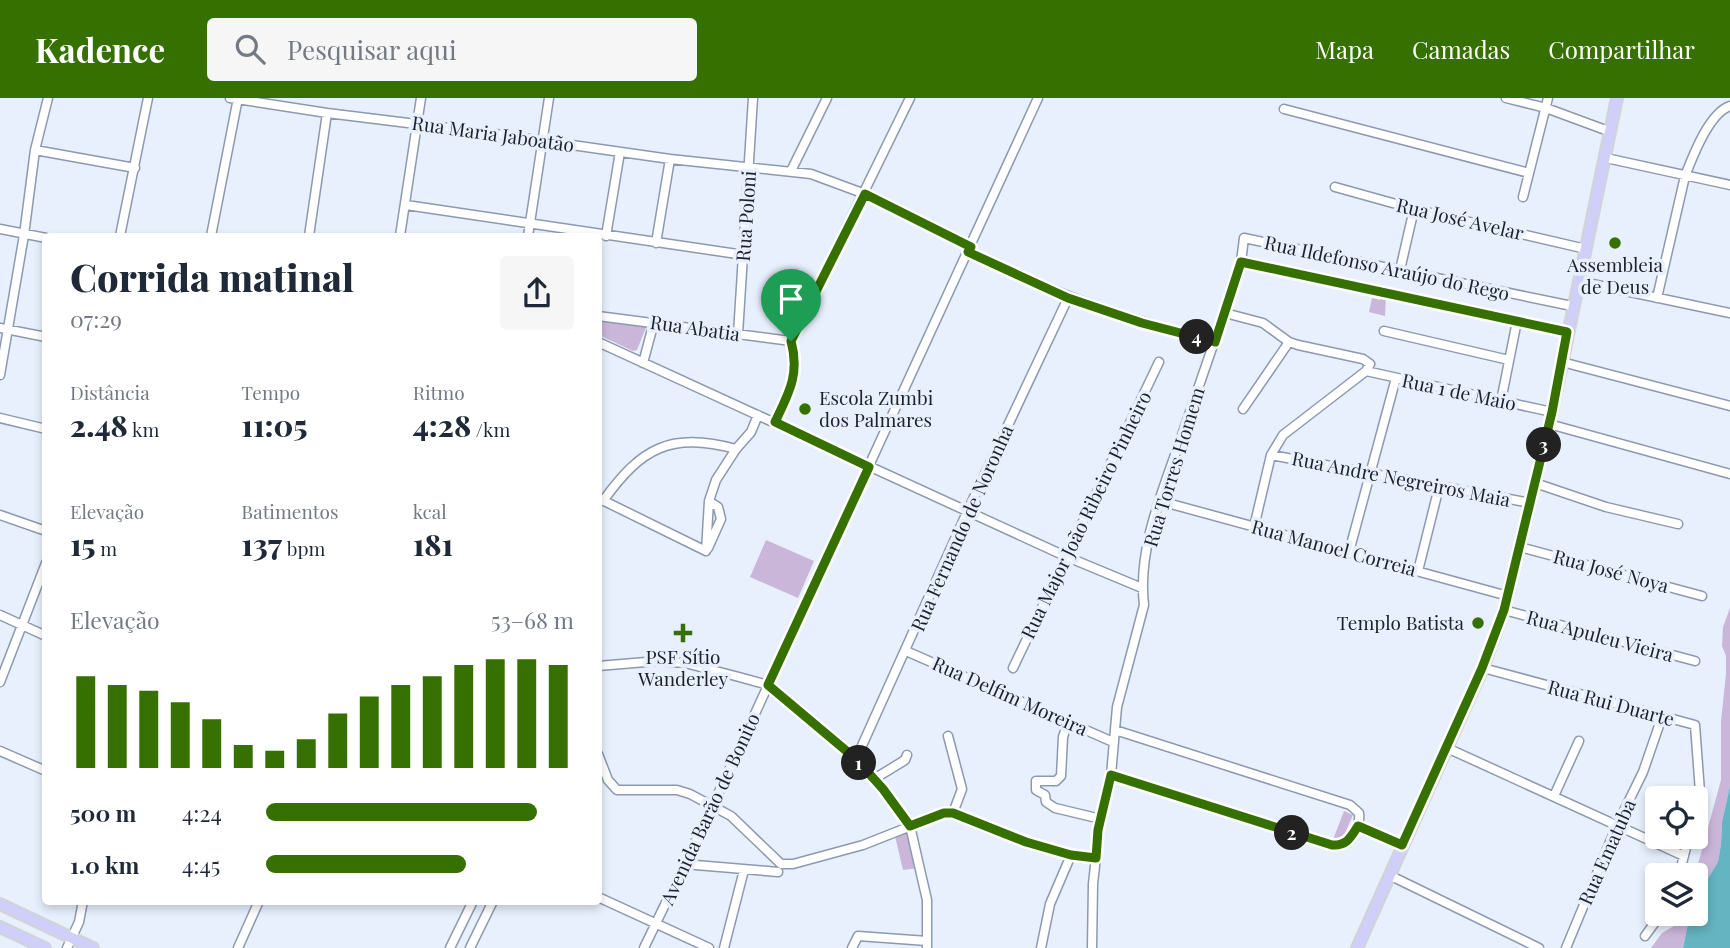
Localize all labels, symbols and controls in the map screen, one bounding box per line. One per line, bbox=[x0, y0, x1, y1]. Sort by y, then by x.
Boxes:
search box bbox=[207, 18, 697, 81]
text: Kadence bbox=[35, 27, 165, 71]
icon: search bbox=[231, 30, 269, 68]
text: Pesquisar aqui bbox=[287, 32, 457, 67]
text: Mapa bbox=[1315, 33, 1374, 65]
text: Camadas bbox=[1412, 33, 1510, 65]
text: Compartilhar bbox=[1548, 33, 1695, 65]
street label: Rua Maria Jaboatão bbox=[410, 109, 576, 157]
street label: Rua Poloni bbox=[729, 169, 761, 262]
street label: Rua José Avelar bbox=[1394, 191, 1527, 245]
street label: Rua Ildefonso Araújo do Rego bbox=[1262, 228, 1512, 306]
marker: Assembleia de Deus bbox=[1607, 235, 1623, 251]
text: Corrida matinal bbox=[70, 251, 354, 302]
place label: Assembleia de Deus bbox=[1566, 251, 1663, 299]
button: share bbox=[500, 256, 574, 330]
pin bbox=[761, 269, 821, 341]
icon: arrive bbox=[772, 280, 810, 318]
text: 07:29 bbox=[70, 303, 122, 334]
street label: Rua Abatia bbox=[648, 308, 742, 346]
pin: 4 bbox=[1180, 320, 1214, 354]
text: 4 bbox=[1191, 323, 1202, 349]
street label: Rua 1 de Maio bbox=[1400, 366, 1519, 416]
text: Distância bbox=[70, 379, 150, 405]
text: Tempo bbox=[241, 379, 300, 405]
text: Ritmo bbox=[413, 379, 465, 405]
place label: Escola Zumbi dos Palmares bbox=[819, 384, 934, 432]
street label: Rua Torres Homem bbox=[1136, 384, 1210, 550]
street label: Rua Major João Ribeiro Pinheiro bbox=[1014, 387, 1156, 643]
marker: Escola Zumbi dos Palmares bbox=[797, 401, 813, 417]
text: 2.48 bbox=[70, 405, 128, 445]
text: 11:05 bbox=[241, 405, 308, 445]
text: 4:28 bbox=[413, 405, 471, 445]
text: km bbox=[128, 416, 159, 442]
text: /km bbox=[471, 416, 510, 442]
street label: Rua Fernando de Noronha bbox=[904, 420, 1019, 635]
pin: 3 bbox=[1526, 428, 1562, 462]
text: 3 bbox=[1539, 431, 1548, 457]
street label: Rua Andre Negreiros Maia bbox=[1290, 444, 1513, 512]
text: Elevação bbox=[70, 498, 144, 524]
text: Batimentos bbox=[241, 498, 338, 524]
text: kcal bbox=[413, 498, 447, 524]
street label: Rua Manoel Correia bbox=[1249, 513, 1420, 582]
text: 15 bbox=[70, 524, 96, 564]
text: 137 bbox=[241, 524, 282, 564]
text: 181 bbox=[413, 524, 453, 564]
text: m bbox=[96, 535, 117, 561]
text: bpm bbox=[282, 535, 325, 561]
street label: Rua José Noya bbox=[1551, 542, 1672, 598]
street label: Rua Apuleu Vieira bbox=[1524, 603, 1677, 667]
text: Elevação bbox=[70, 604, 160, 635]
text: 53–68 m bbox=[491, 604, 574, 635]
place label: Templo Batista bbox=[1337, 609, 1465, 635]
marker: Templo Batista bbox=[1470, 615, 1486, 631]
marker: PSF Sítio Wanderley bbox=[673, 623, 693, 643]
place label: PSF Sítio Wanderley bbox=[637, 643, 728, 691]
street label: Rua Delfim Moreira bbox=[929, 649, 1093, 741]
street label: Rua Rui Duarte bbox=[1545, 673, 1677, 731]
street label: Avenida Barão de Bonito bbox=[653, 709, 765, 910]
pin: 1 bbox=[842, 746, 876, 780]
text: 1 bbox=[855, 749, 862, 775]
map controls bbox=[1645, 786, 1708, 926]
button: locate bbox=[1645, 786, 1708, 849]
street label: Rua Ematuba bbox=[1571, 794, 1641, 909]
text: 500 m bbox=[70, 797, 136, 828]
text: 4:24 bbox=[182, 797, 222, 828]
pin: 2 bbox=[1274, 816, 1310, 850]
text: 2 bbox=[1287, 819, 1296, 845]
text: 1.0 km bbox=[70, 849, 139, 880]
text: 4:45 bbox=[182, 849, 220, 880]
button: layers bbox=[1645, 863, 1708, 926]

